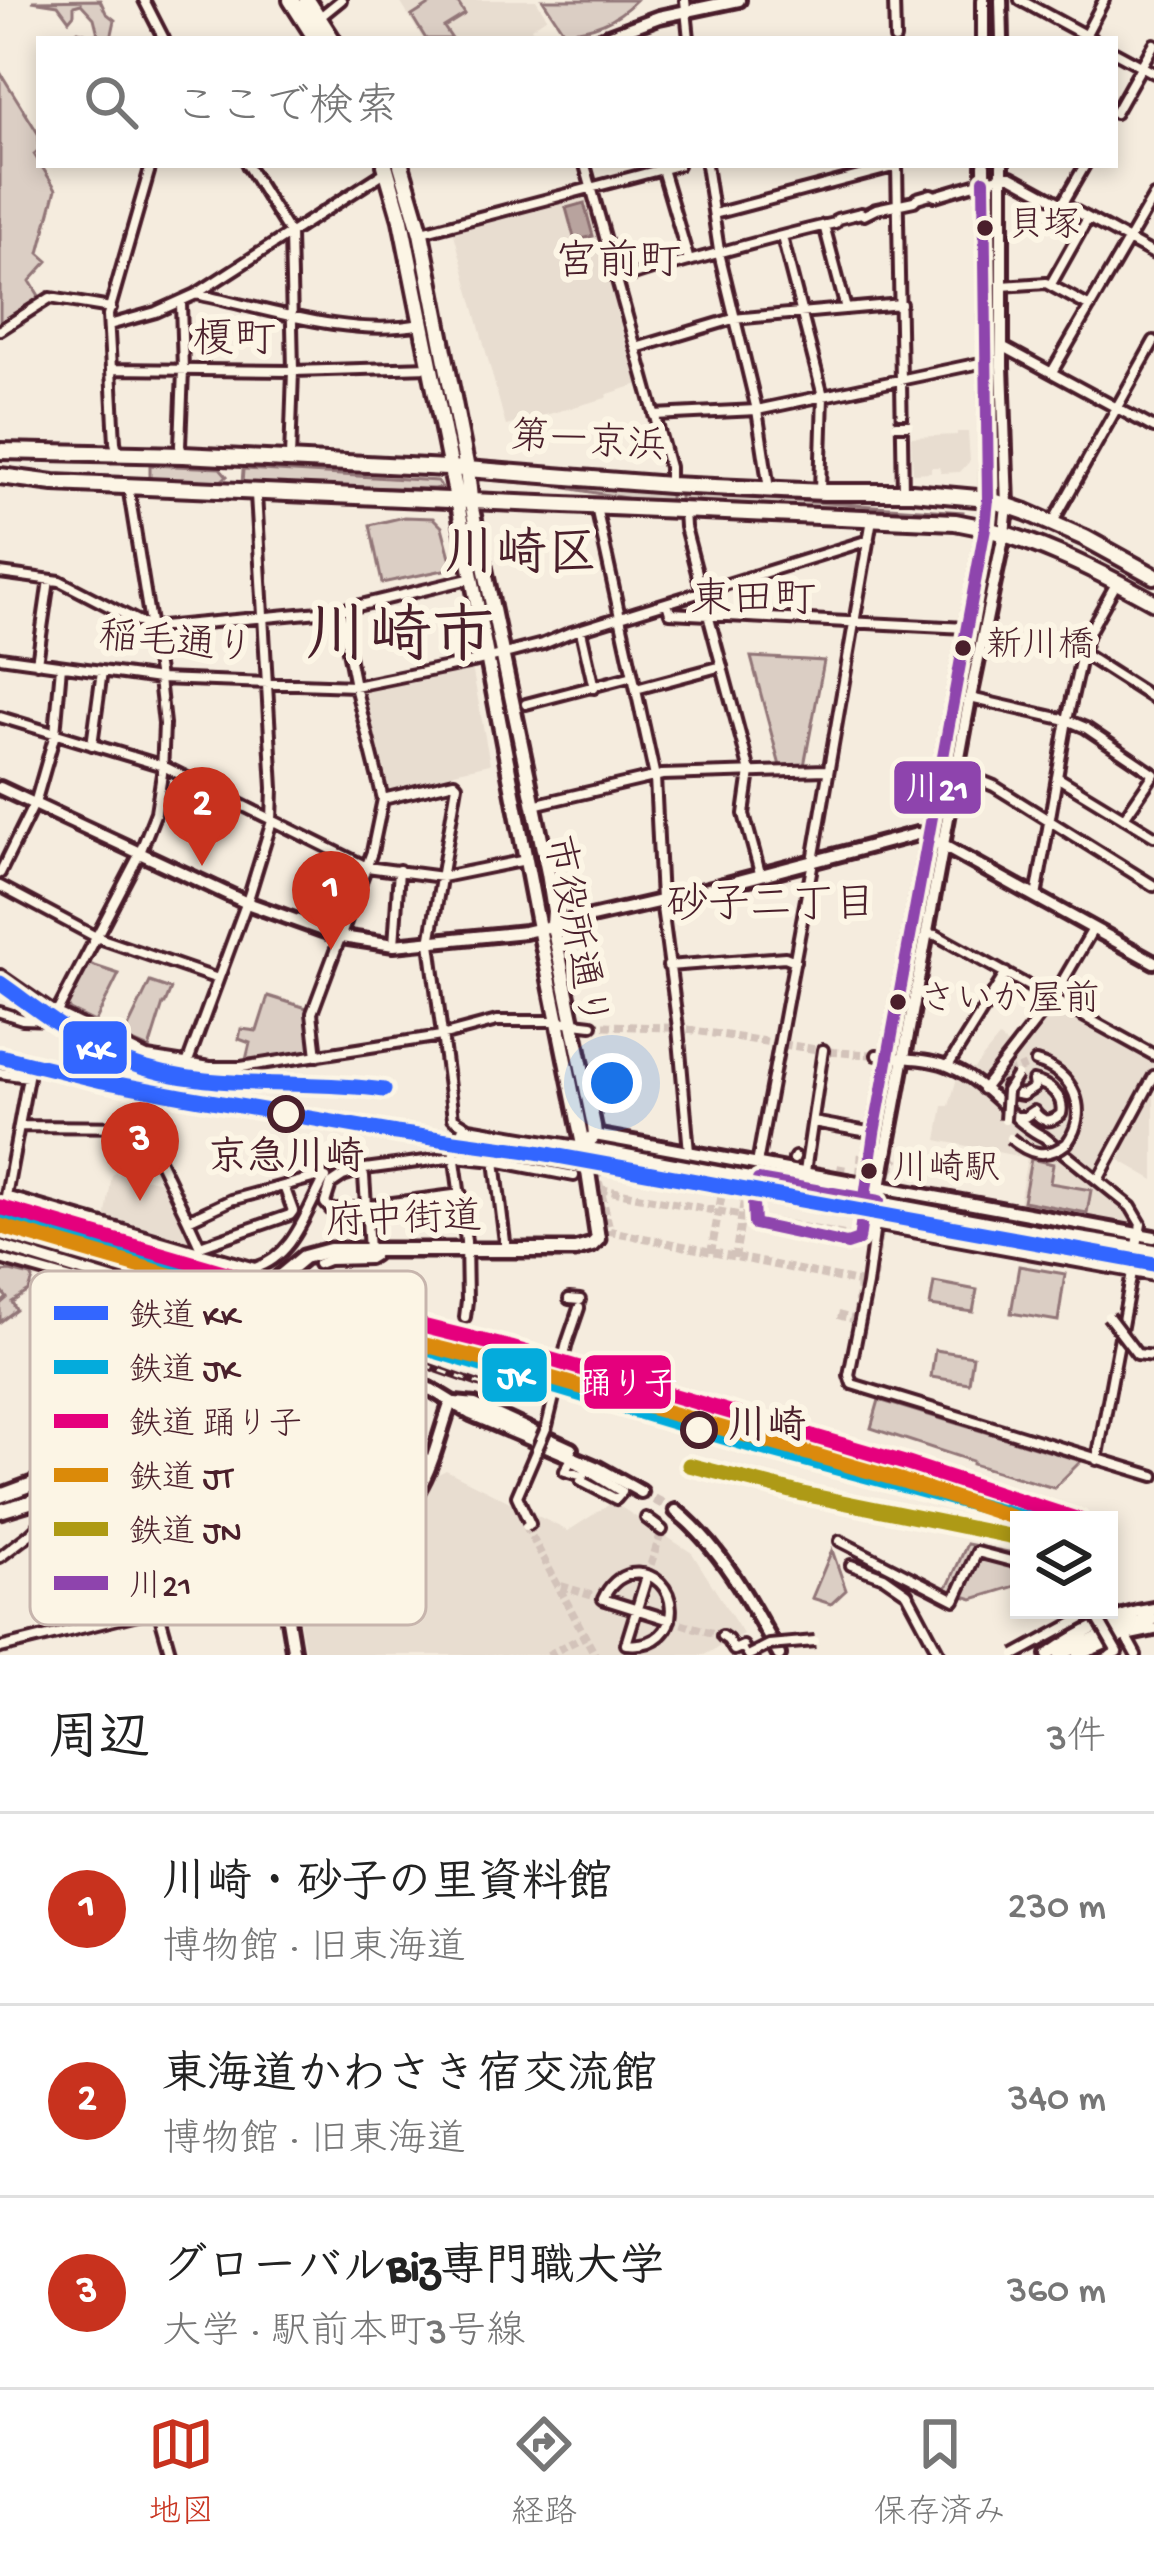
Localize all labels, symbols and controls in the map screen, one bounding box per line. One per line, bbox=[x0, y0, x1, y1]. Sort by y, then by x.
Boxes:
search box bbox=[36, 36, 1118, 168]
icon: search bbox=[78, 69, 144, 135]
text: ここで検索 bbox=[174, 84, 399, 137]
place label: 貝塚 bbox=[1008, 207, 1080, 250]
marker: 貝塚 bbox=[974, 217, 996, 239]
district label: 宮前町 bbox=[555, 239, 681, 290]
district label: 榎町 bbox=[192, 318, 276, 368]
street label: 第一京浜 bbox=[509, 415, 668, 473]
district label: 川崎区 bbox=[444, 526, 598, 589]
district label: 東田町 bbox=[690, 576, 816, 628]
district label: 川崎市 bbox=[306, 602, 495, 680]
street label: 稲毛通り bbox=[96, 615, 256, 676]
place label: 新川橋 bbox=[986, 626, 1094, 670]
marker: 新川橋 bbox=[952, 637, 974, 659]
line badge: 川21 bbox=[892, 759, 983, 816]
pin: 2 bbox=[163, 767, 241, 866]
text: 川21 bbox=[906, 772, 968, 812]
street label: 市役所通り bbox=[531, 832, 615, 1032]
pin: 1 bbox=[292, 851, 370, 950]
district label: 砂子二丁目 bbox=[666, 882, 876, 933]
place label: さいか屋前 bbox=[920, 979, 1100, 1024]
marker: さいか屋前 bbox=[887, 991, 909, 1013]
line badge: KK bbox=[61, 1019, 129, 1076]
text: KK bbox=[76, 1034, 117, 1072]
your location bbox=[582, 1053, 642, 1113]
marker: 京急川崎 bbox=[269, 1097, 303, 1131]
pin: 3 bbox=[101, 1102, 179, 1201]
place label: 京急川崎 bbox=[208, 1135, 364, 1184]
place label: 川崎駅 bbox=[892, 1148, 1000, 1193]
marker: 川崎駅 bbox=[858, 1160, 880, 1182]
street label: 府中街道 bbox=[325, 1195, 483, 1249]
legend bbox=[30, 1271, 426, 1625]
text: 鉄道 KK bbox=[129, 1298, 243, 1338]
line badge: JK bbox=[480, 1346, 549, 1404]
text: 鉄道 JK bbox=[129, 1352, 242, 1392]
line badge: 踊り子 bbox=[582, 1353, 673, 1411]
text: JK bbox=[496, 1361, 537, 1399]
text: 踊り子 bbox=[579, 1369, 678, 1407]
place label: 川崎 bbox=[728, 1405, 806, 1453]
text: 鉄道 踊り子 bbox=[129, 1406, 302, 1446]
marker: 川崎 bbox=[682, 1413, 716, 1447]
text: 鉄道 JT bbox=[129, 1460, 234, 1500]
map controls bbox=[1010, 1511, 1118, 1619]
button: layers bbox=[1010, 1511, 1118, 1619]
text: 鉄道 JN bbox=[129, 1514, 242, 1554]
text: 川21 bbox=[129, 1570, 192, 1608]
text: 周辺 bbox=[48, 1713, 150, 1773]
text: 3件 bbox=[1047, 1718, 1106, 1764]
text: 川崎・砂子の里資料館 bbox=[162, 1860, 612, 1913]
text: 1 bbox=[79, 1886, 95, 1932]
text: 230 m bbox=[1008, 1886, 1106, 1932]
text: 博物館 · 旧東海道 bbox=[162, 1928, 466, 1974]
text: 東海道かわさき宿交流館 bbox=[162, 2052, 657, 2105]
text: 2 bbox=[77, 2078, 97, 2124]
text: 340 m bbox=[1008, 2078, 1106, 2124]
text: 博物館 · 旧東海道 bbox=[162, 2120, 466, 2166]
text: グローバルBiz専門職大学 bbox=[162, 2244, 665, 2297]
text: 3 bbox=[77, 2270, 97, 2316]
text: 360 m bbox=[1007, 2270, 1106, 2316]
text: 大学 · 駅前本町3号線 bbox=[162, 2312, 525, 2358]
tab: 地図 bbox=[148, 2411, 214, 2534]
tab: 経路 bbox=[511, 2411, 577, 2534]
tab: 保存済み bbox=[874, 2411, 1006, 2534]

